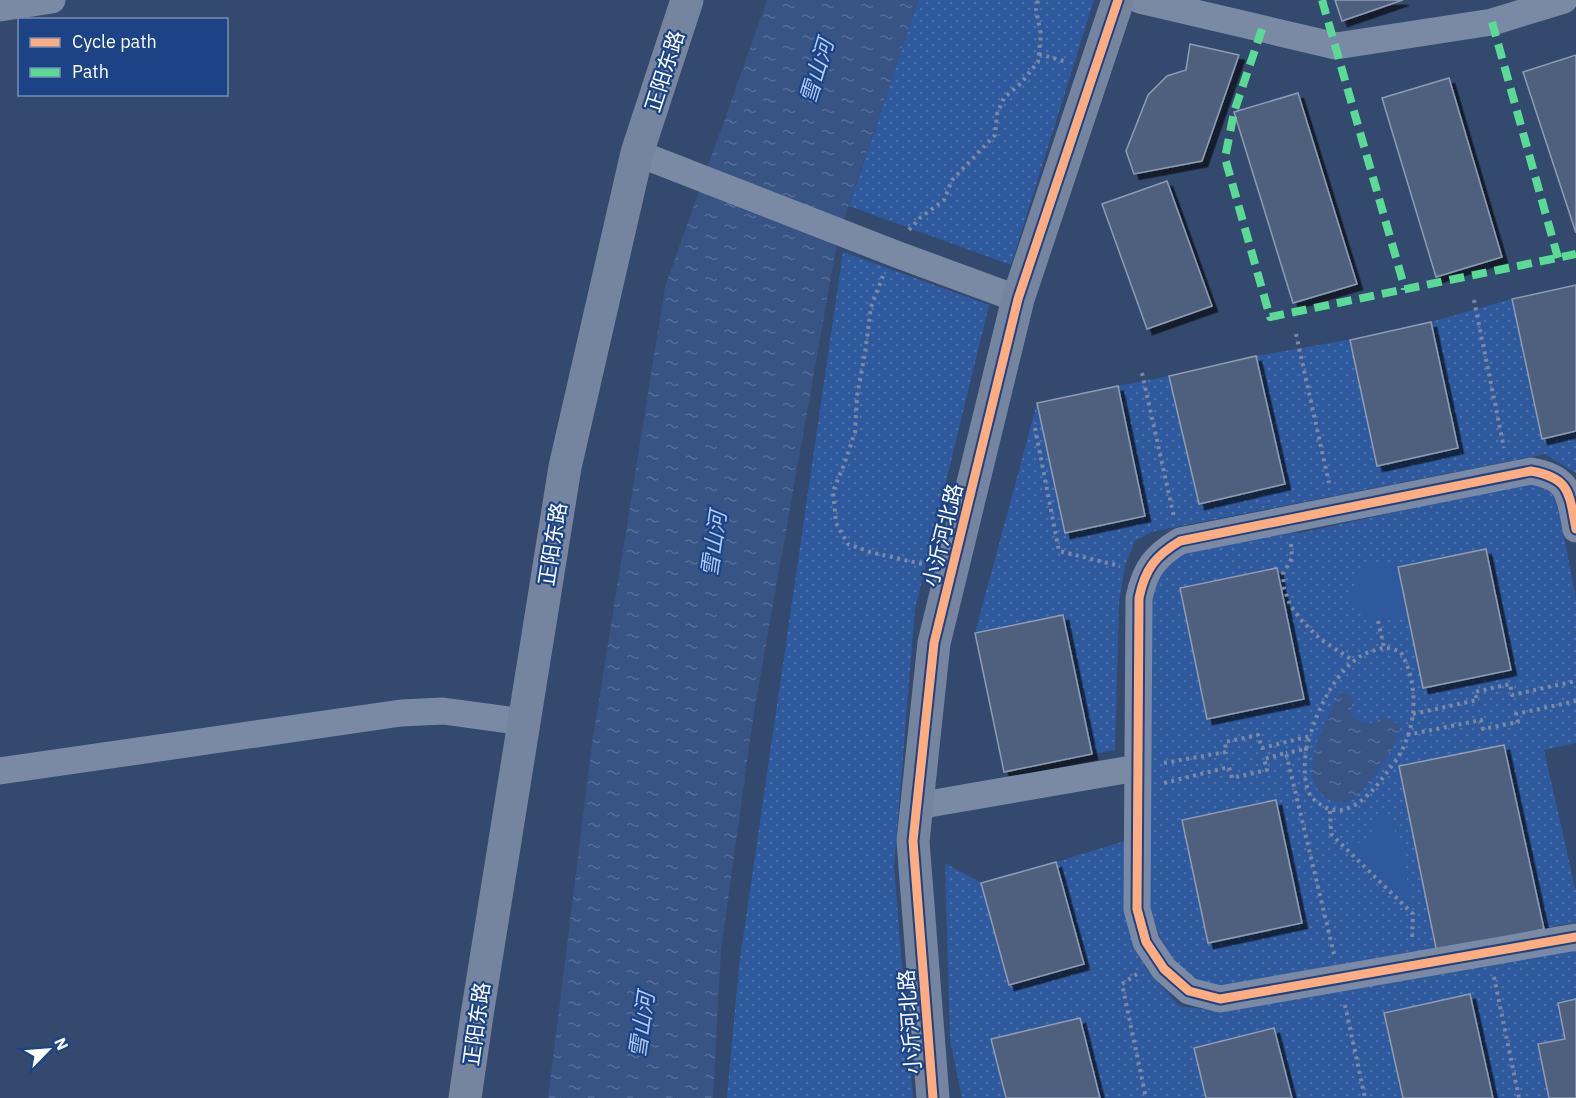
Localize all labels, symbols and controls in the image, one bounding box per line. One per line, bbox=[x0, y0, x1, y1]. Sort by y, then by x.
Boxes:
legend bbox=[18, 18, 228, 96]
street label: 正阳东路 bbox=[638, 27, 690, 115]
text: Cycle path bbox=[72, 30, 157, 53]
water label: 雪山河 bbox=[792, 31, 841, 107]
text: Path bbox=[72, 60, 109, 83]
street label: 小沂河北路 bbox=[916, 481, 968, 589]
street label: 正阳东路 bbox=[532, 500, 572, 588]
water label: 雪山河 bbox=[694, 505, 733, 579]
street label: 小沂河北路 bbox=[891, 969, 927, 1075]
street label: 正阳东路 bbox=[456, 980, 496, 1068]
water label: 雪山河 bbox=[622, 986, 661, 1060]
north arrow bbox=[18, 1020, 78, 1080]
text: N bbox=[50, 1034, 73, 1053]

